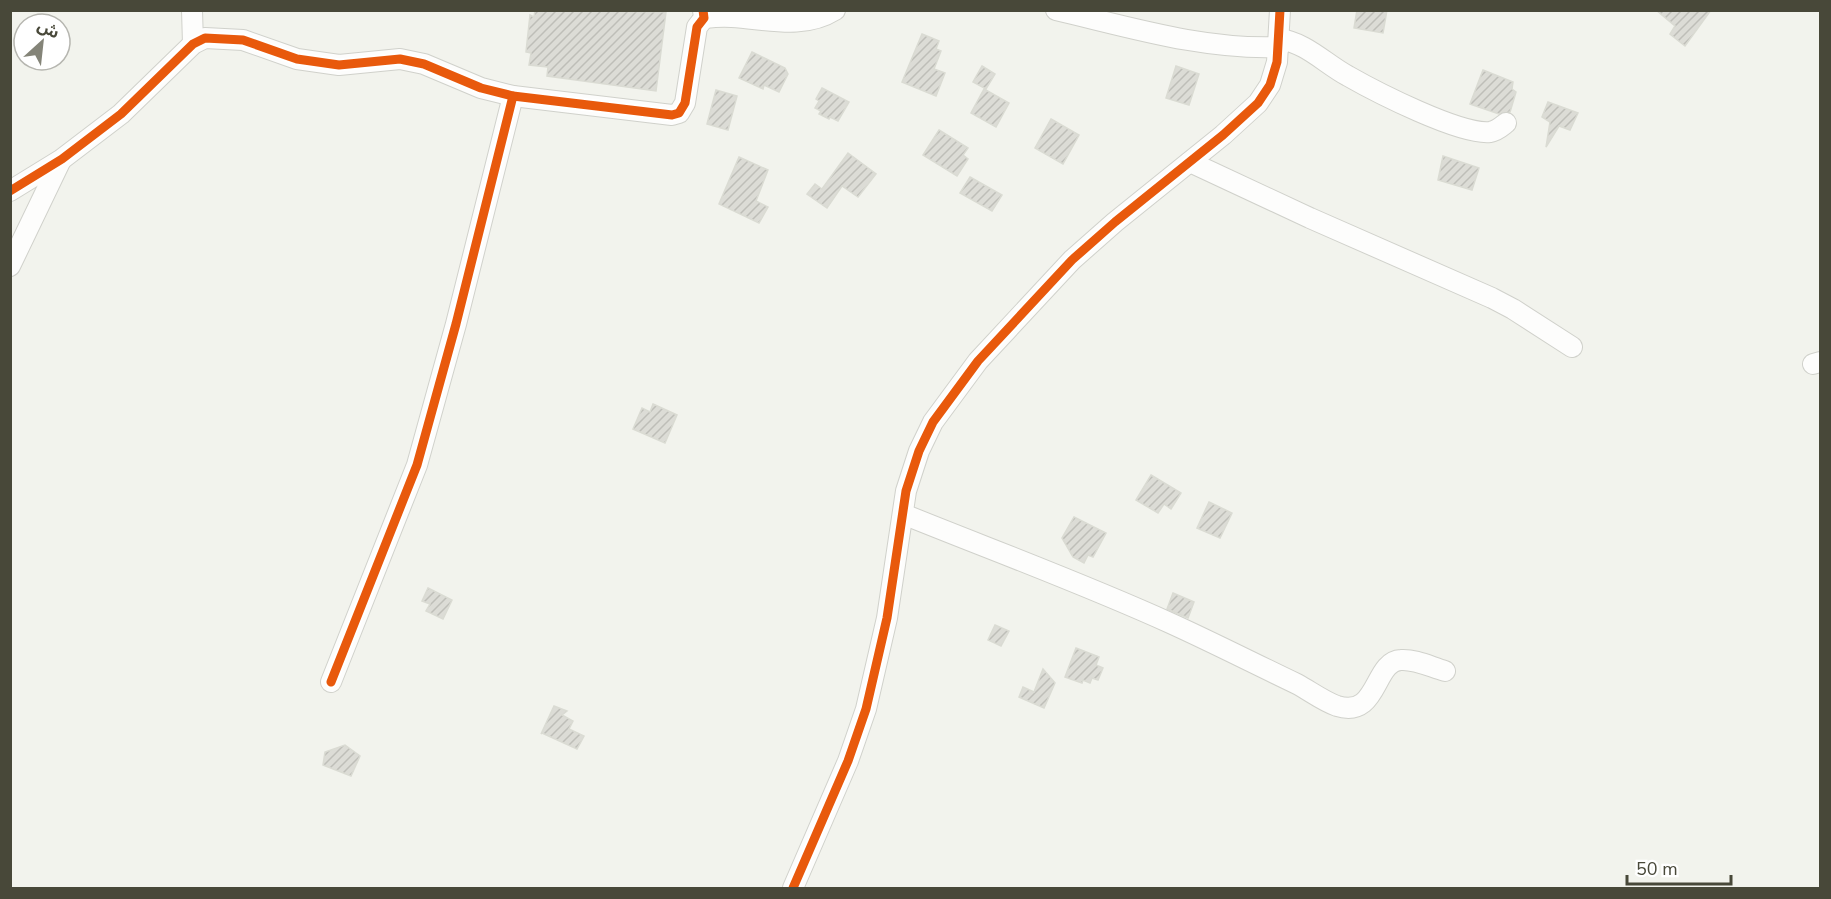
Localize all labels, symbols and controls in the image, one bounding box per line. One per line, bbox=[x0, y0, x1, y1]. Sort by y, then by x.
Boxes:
north arrow bbox=[12, 12, 72, 72]
text: ش bbox=[34, 15, 63, 44]
scale bar bbox=[1627, 848, 1730, 886]
text: 50 m bbox=[1636, 857, 1678, 881]

